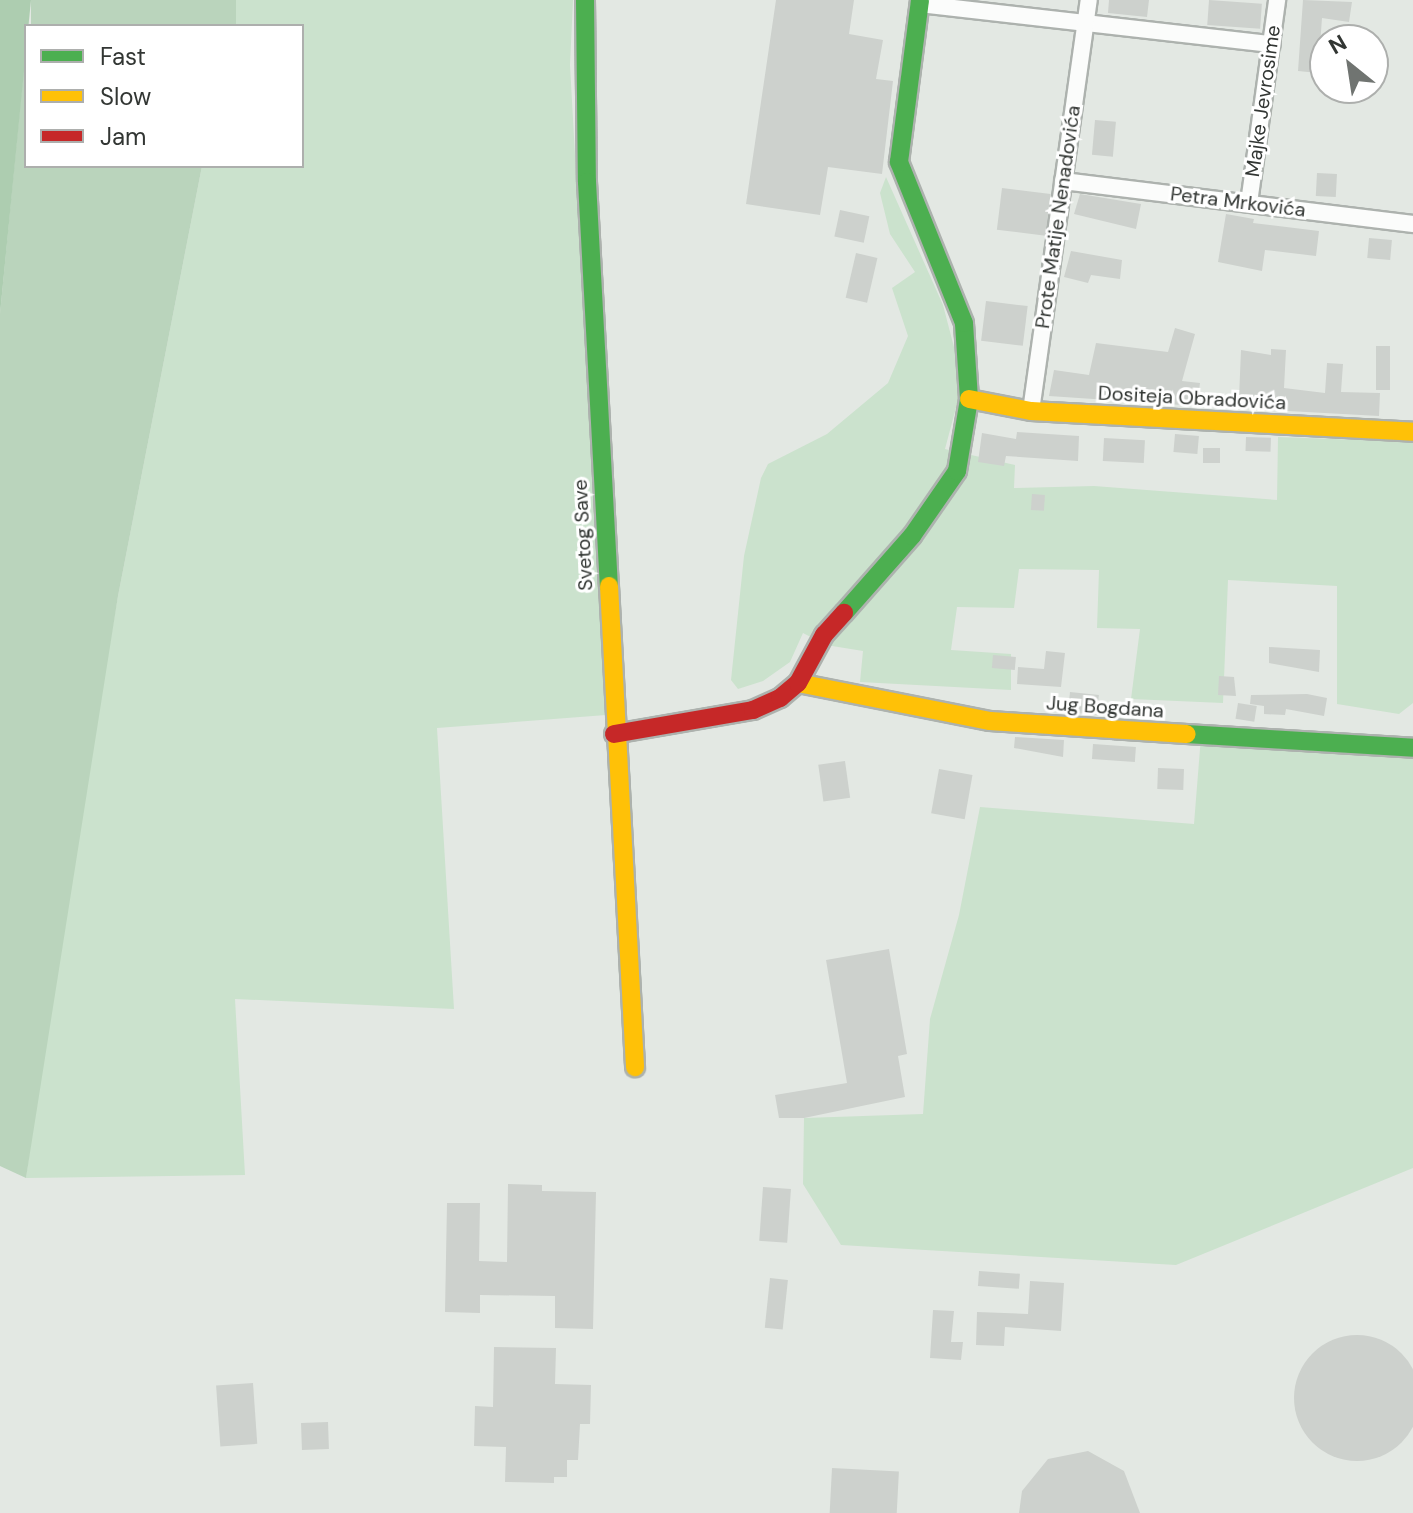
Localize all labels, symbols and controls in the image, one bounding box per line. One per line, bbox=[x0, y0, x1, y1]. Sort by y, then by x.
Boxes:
legend bbox=[24, 24, 304, 168]
street label: Majke Jevrosime bbox=[1240, 24, 1286, 178]
north arrow bbox=[1309, 24, 1389, 104]
text: N bbox=[1324, 28, 1352, 61]
text: Fast bbox=[100, 41, 146, 72]
text: Slow bbox=[100, 81, 151, 112]
street label: Prote Matije Nenadovića bbox=[1030, 104, 1086, 330]
text: Jam bbox=[100, 121, 146, 152]
street label: Petra Mrkovića bbox=[1169, 182, 1307, 222]
street label: Dositeja Obradovića bbox=[1097, 381, 1287, 415]
street label: Svetog Save bbox=[568, 479, 598, 591]
street label: Jug Bogdana bbox=[1045, 691, 1165, 723]

